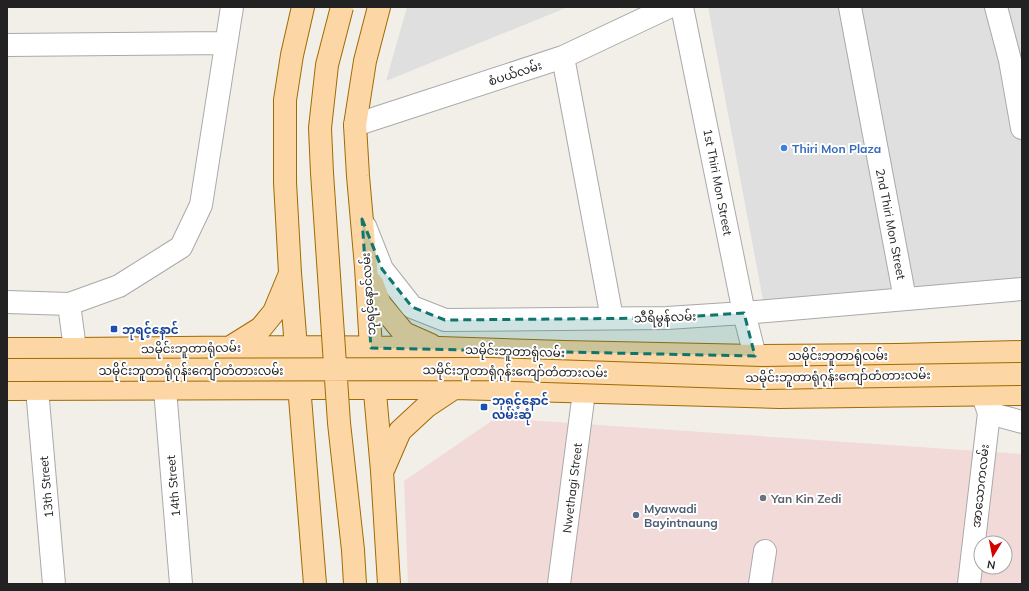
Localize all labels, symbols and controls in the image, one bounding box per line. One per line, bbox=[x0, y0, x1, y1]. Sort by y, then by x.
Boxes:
street label: စံပယ်လမ်း bbox=[486, 56, 544, 89]
street label: 1st Thiri Mon Street bbox=[700, 127, 736, 237]
place label: Thiri Mon Plaza bbox=[792, 141, 881, 156]
marker: Thiri Mon Plaza bbox=[779, 143, 789, 153]
street label: 2nd Thiri Mon Street bbox=[873, 167, 909, 281]
street label: ဘုရင့်နောင်လမ်း bbox=[357, 252, 381, 336]
street label: သီရိမွန်လမ်း bbox=[633, 307, 697, 329]
place label: ဘုရင့်နောင် bbox=[122, 320, 179, 341]
marker: ဘုရင့်နောင် bbox=[109, 324, 119, 334]
street label: သမိုင်းဘူတာရုံလမ်း bbox=[141, 339, 241, 359]
street label: သမိုင်းဘူတာရုံလမ်း bbox=[465, 341, 565, 363]
street label: သမိုင်းဘူတာရုံလမ်း bbox=[788, 347, 888, 366]
street label: သမိုင်းဘူတာရုံဂုန်းကျော်တံတားလမ်း bbox=[422, 361, 608, 383]
street label: သမိုင်းဘူတာရုံဂုန်းကျော်တံတားလမ်း bbox=[99, 362, 284, 381]
street label: သမိုင်းဘူတာရုံဂုန်းကျော်တံတားလမ်း bbox=[745, 366, 931, 388]
place label: ဘုရင့်နောင် လမ်းဆုံ bbox=[492, 391, 549, 426]
marker: ဘုရင့်နောင် လမ်းဆုံ bbox=[479, 402, 489, 412]
street label: Nwethagi Street bbox=[559, 442, 585, 534]
street label: အာသောကလမ်း bbox=[967, 443, 992, 529]
street label: 14th Street bbox=[163, 454, 183, 518]
street label: 13th Street bbox=[36, 455, 56, 519]
place label: Yan Kin Zedi bbox=[770, 491, 842, 506]
marker: Yan Kin Zedi bbox=[758, 493, 768, 503]
place label: Myawadi Bayintnaung bbox=[644, 501, 718, 530]
marker: Myawadi Bayintnaung bbox=[631, 510, 641, 520]
north arrow bbox=[973, 535, 1013, 575]
text: N bbox=[986, 557, 997, 572]

